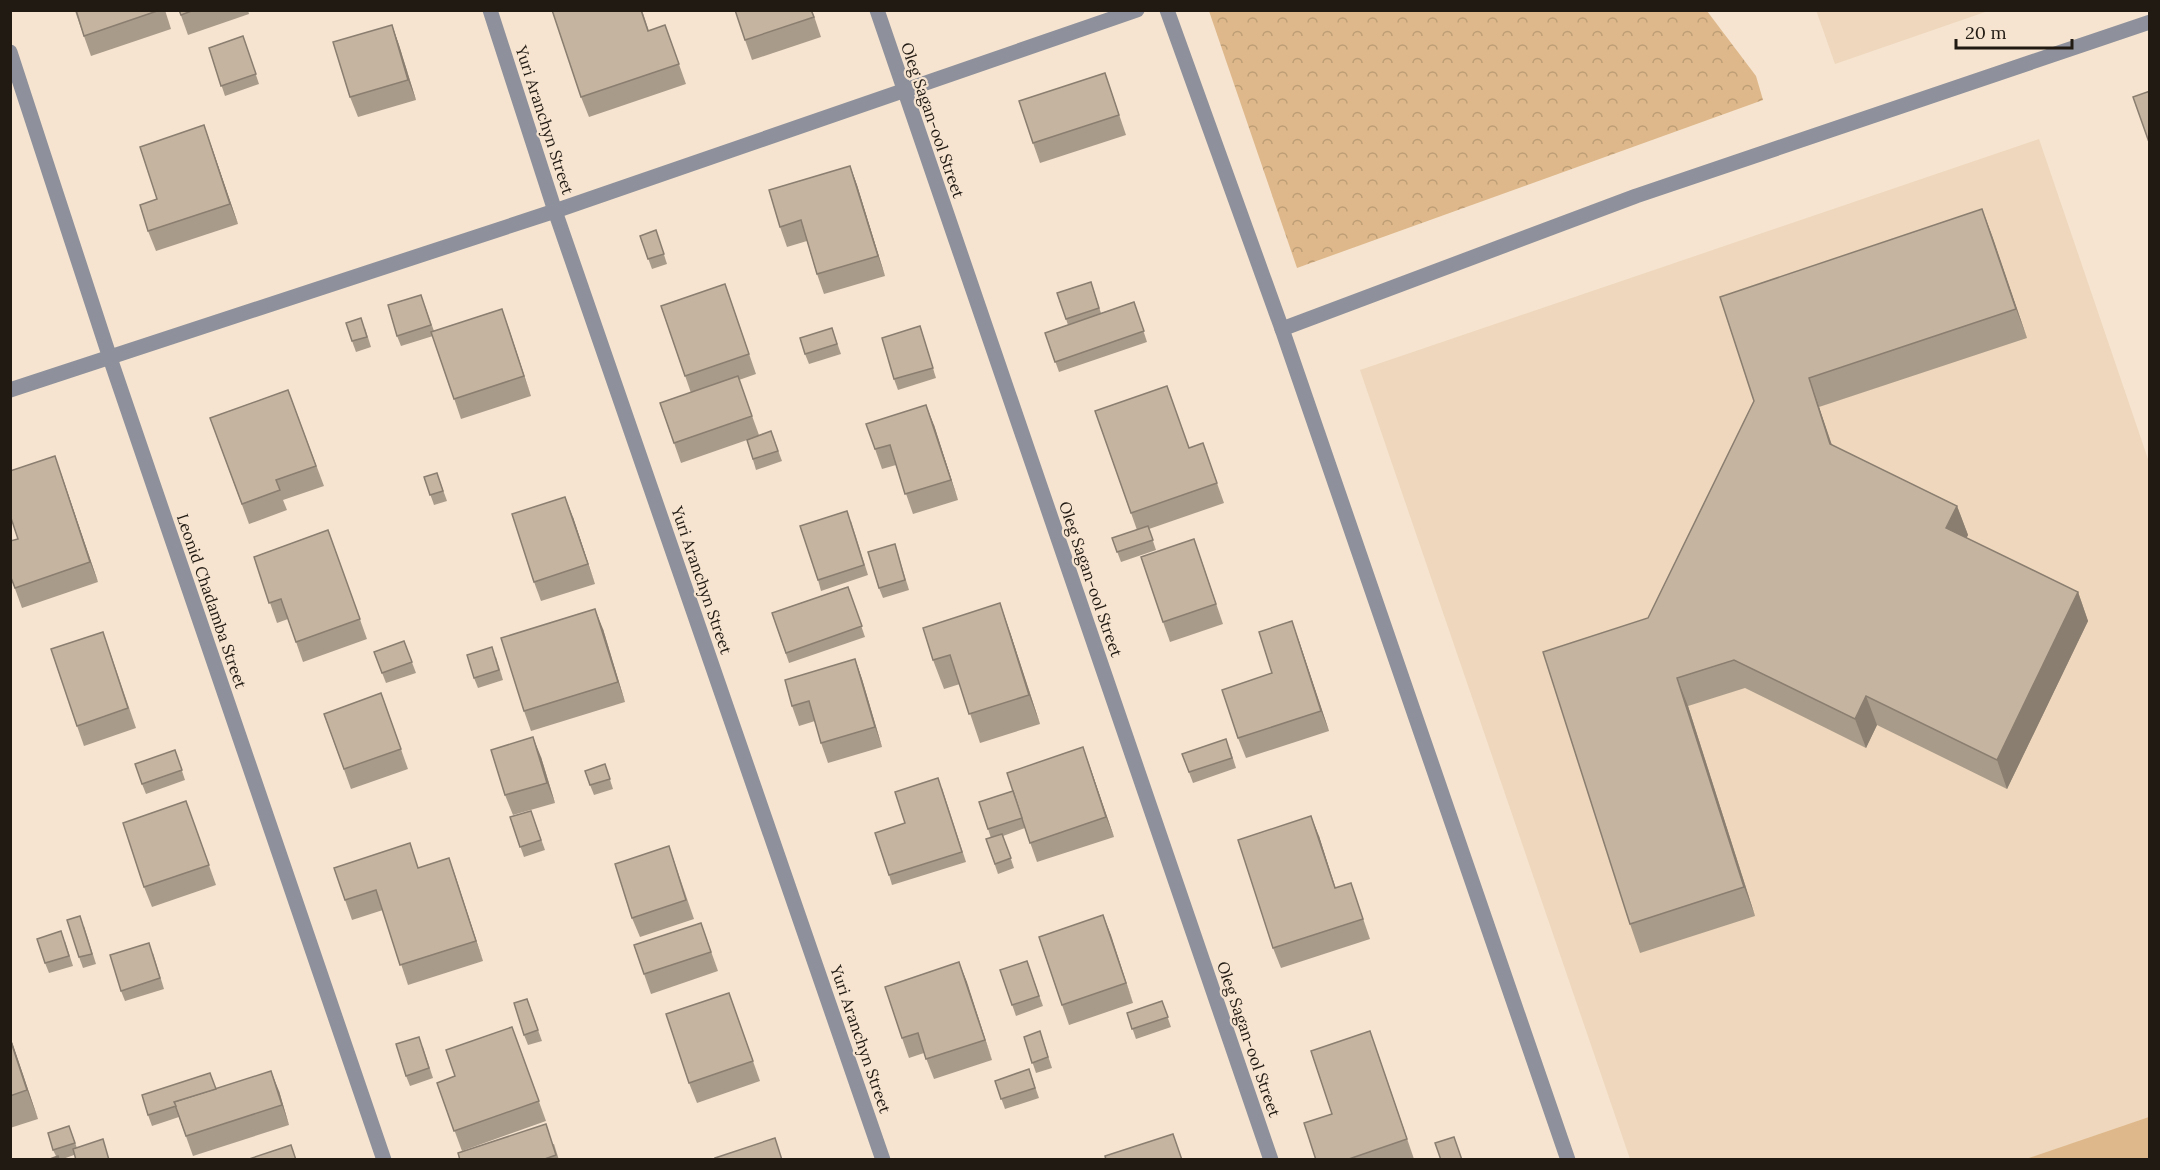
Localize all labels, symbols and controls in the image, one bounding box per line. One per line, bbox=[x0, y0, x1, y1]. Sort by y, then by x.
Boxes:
scale bar bbox=[1956, 12, 2072, 50]
text: 20 m bbox=[1965, 21, 2007, 44]
street label: Oleg Sagan-ool Street bbox=[897, 39, 969, 201]
street label: Yuri Aranchyn Street bbox=[511, 42, 579, 198]
street label: Oleg Sagan-ool Street bbox=[1055, 498, 1127, 660]
street label: Yuri Aranchyn Street bbox=[667, 502, 737, 657]
street label: Leonid Chadamba Street bbox=[173, 511, 252, 692]
street label: Oleg Sagan-ool Street bbox=[1213, 958, 1285, 1120]
street label: Yuri Aranchyn Street bbox=[826, 961, 896, 1116]

